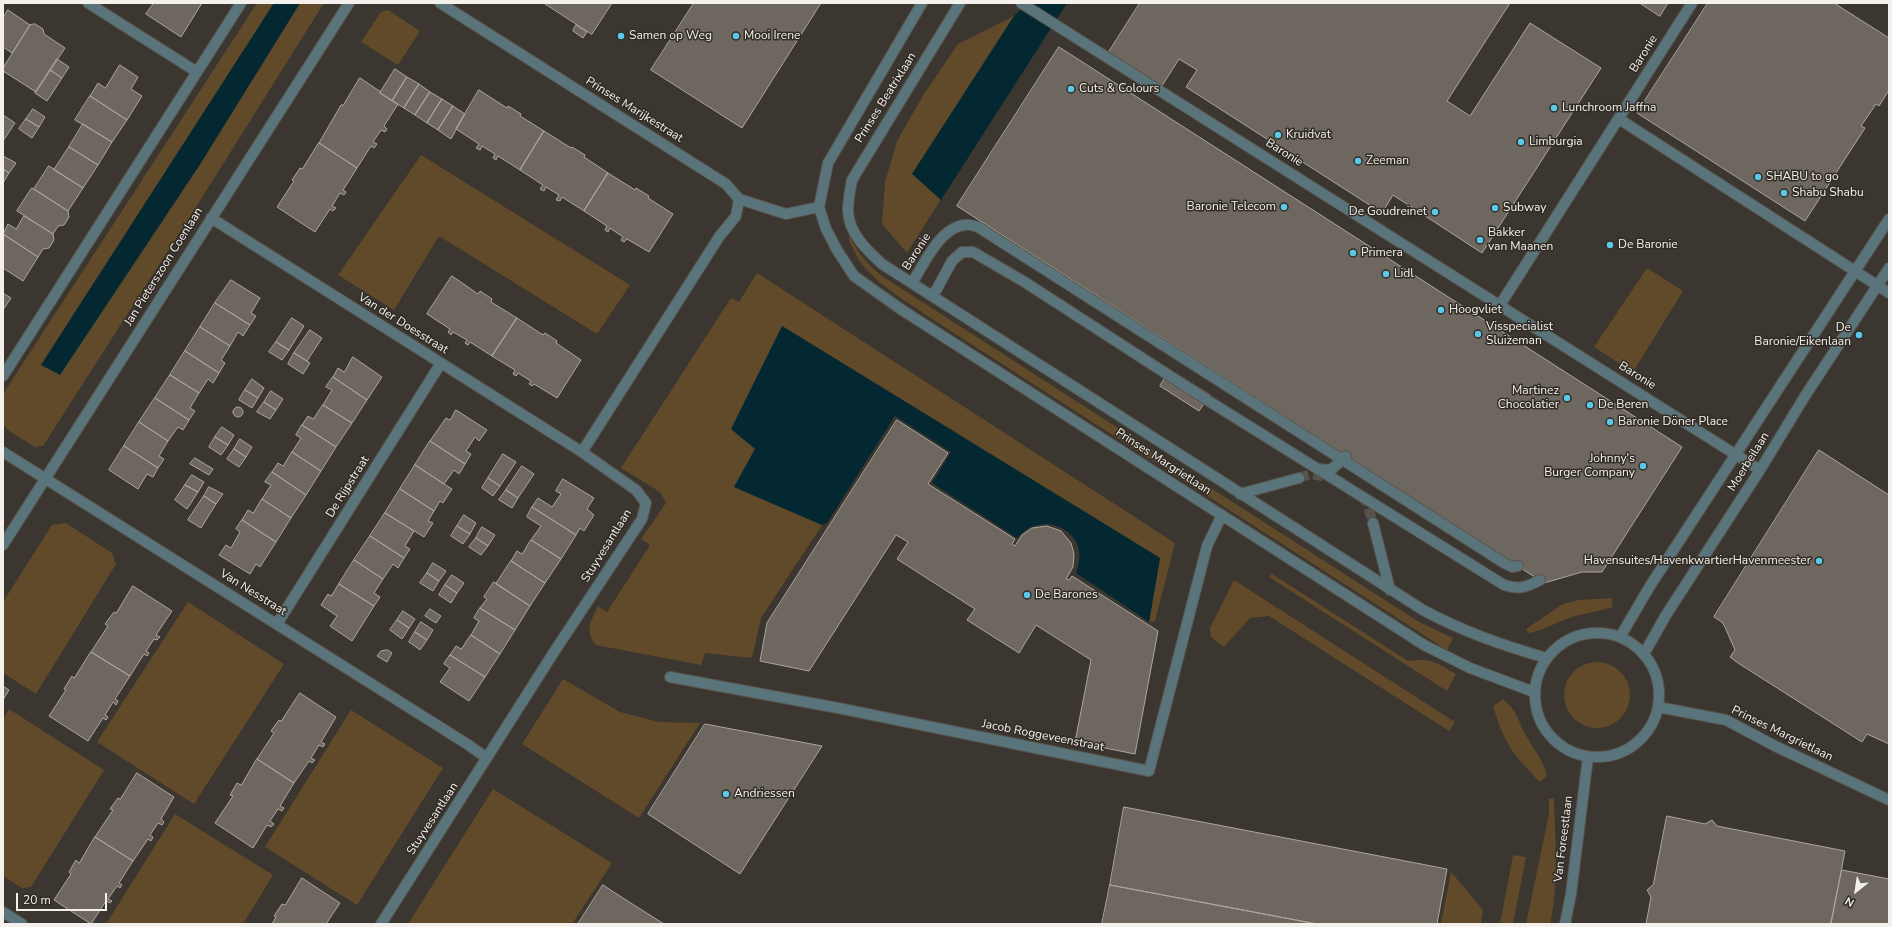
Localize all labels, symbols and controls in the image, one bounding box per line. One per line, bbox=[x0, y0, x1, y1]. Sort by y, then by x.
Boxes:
place label: Samen op Weg bbox=[629, 29, 712, 43]
place label: Mooi Irene bbox=[744, 29, 800, 43]
marker: Samen op Weg bbox=[616, 31, 626, 41]
marker: Mooi Irene bbox=[731, 31, 741, 41]
street label: Baronie bbox=[1627, 33, 1661, 75]
street label: Prinses Beatrixlaan bbox=[852, 50, 920, 146]
street label: Prinses Marijkestraat bbox=[583, 74, 685, 146]
place label: Cuts & Colours bbox=[1079, 82, 1159, 96]
marker: Cuts & Colours bbox=[1066, 84, 1076, 94]
place label: Lunchroom Jaffna bbox=[1562, 101, 1656, 115]
marker: Lunchroom Jaffna bbox=[1549, 103, 1559, 113]
place label: Kruidvat bbox=[1286, 128, 1331, 142]
marker: Kruidvat bbox=[1273, 130, 1283, 140]
place label: Limburgia bbox=[1529, 135, 1583, 149]
street label: Baronie bbox=[1263, 136, 1305, 170]
marker: Limburgia bbox=[1516, 137, 1526, 147]
place label: Zeeman bbox=[1366, 154, 1409, 168]
marker: Zeeman bbox=[1353, 156, 1363, 166]
place label: SHABU to go bbox=[1766, 170, 1839, 184]
marker: SHABU to go bbox=[1753, 172, 1763, 182]
place label: Shabu Shabu bbox=[1792, 186, 1864, 200]
marker: Shabu Shabu bbox=[1779, 188, 1789, 198]
place label: Baronie Telecom bbox=[1187, 200, 1276, 214]
place label: Subway bbox=[1503, 201, 1546, 215]
marker: Baronie Telecom bbox=[1279, 202, 1289, 212]
marker: Subway bbox=[1490, 203, 1500, 213]
street label: Jan Pieterszoon Coenlaan bbox=[122, 205, 206, 329]
place label: De Goudreinet bbox=[1349, 205, 1427, 219]
marker: De Goudreinet bbox=[1430, 207, 1440, 217]
place label: Bakker van Maanen bbox=[1488, 226, 1553, 254]
street label: Baronie bbox=[900, 231, 934, 273]
marker: Bakker van Maanen bbox=[1475, 235, 1485, 245]
place label: De Baronie bbox=[1618, 238, 1678, 252]
marker: De Baronie bbox=[1605, 240, 1615, 250]
place label: Primera bbox=[1361, 246, 1403, 260]
marker: Primera bbox=[1348, 248, 1358, 258]
place label: Lidl bbox=[1394, 267, 1414, 281]
marker: Lidl bbox=[1381, 269, 1391, 279]
street label: Van der Doesstraat bbox=[355, 290, 451, 358]
place label: Hoogvliet bbox=[1449, 303, 1502, 317]
marker: Hoogvliet bbox=[1436, 305, 1446, 315]
place label: Visspecialist Sluizeman bbox=[1486, 320, 1553, 348]
place label: De Baronie/Eikenlaan bbox=[1754, 321, 1851, 349]
marker: Visspecialist Sluizeman bbox=[1473, 329, 1483, 339]
marker: De Baronie/Eikenlaan bbox=[1854, 330, 1864, 340]
street label: Baronie bbox=[1616, 359, 1658, 393]
place label: Martinez Chocolatier bbox=[1498, 384, 1559, 412]
marker: Martinez Chocolatier bbox=[1562, 393, 1572, 403]
place label: De Beren bbox=[1598, 398, 1648, 412]
marker: De Beren bbox=[1585, 400, 1595, 410]
place label: Baronie Döner Place bbox=[1618, 415, 1728, 429]
marker: Baronie Döner Place bbox=[1605, 417, 1615, 427]
street label: Prinses Margrietlaan bbox=[1113, 426, 1213, 498]
street label: Moerbeilaan bbox=[1725, 430, 1773, 494]
place label: Johnny's Burger Company bbox=[1544, 452, 1635, 480]
street label: De Rijpstraat bbox=[323, 453, 373, 521]
marker: Johnny's Burger Company bbox=[1638, 461, 1648, 471]
street label: Stuyvesantlaan bbox=[579, 507, 635, 585]
place label: Havensuites/HavenkwartierHavenmeester bbox=[1584, 554, 1811, 568]
marker: Havensuites/HavenkwartierHavenmeester bbox=[1814, 556, 1824, 566]
street label: Van Nesstraat bbox=[217, 567, 289, 619]
place label: De Barones bbox=[1035, 588, 1098, 602]
marker: De Barones bbox=[1022, 590, 1032, 600]
street label: Prinses Margrietlaan bbox=[1729, 703, 1835, 765]
street label: Jacob Roggeveenstraat bbox=[981, 717, 1105, 755]
street label: Stuyvesantlaan bbox=[404, 780, 462, 858]
place label: Andriessen bbox=[734, 787, 795, 801]
marker: Andriessen bbox=[721, 789, 731, 799]
street label: Van Foreestlaan bbox=[1552, 795, 1576, 883]
north arrow bbox=[1836, 871, 1876, 911]
scale bar bbox=[18, 885, 109, 911]
text: 20 m bbox=[23, 892, 51, 908]
text: N bbox=[1842, 893, 1857, 910]

